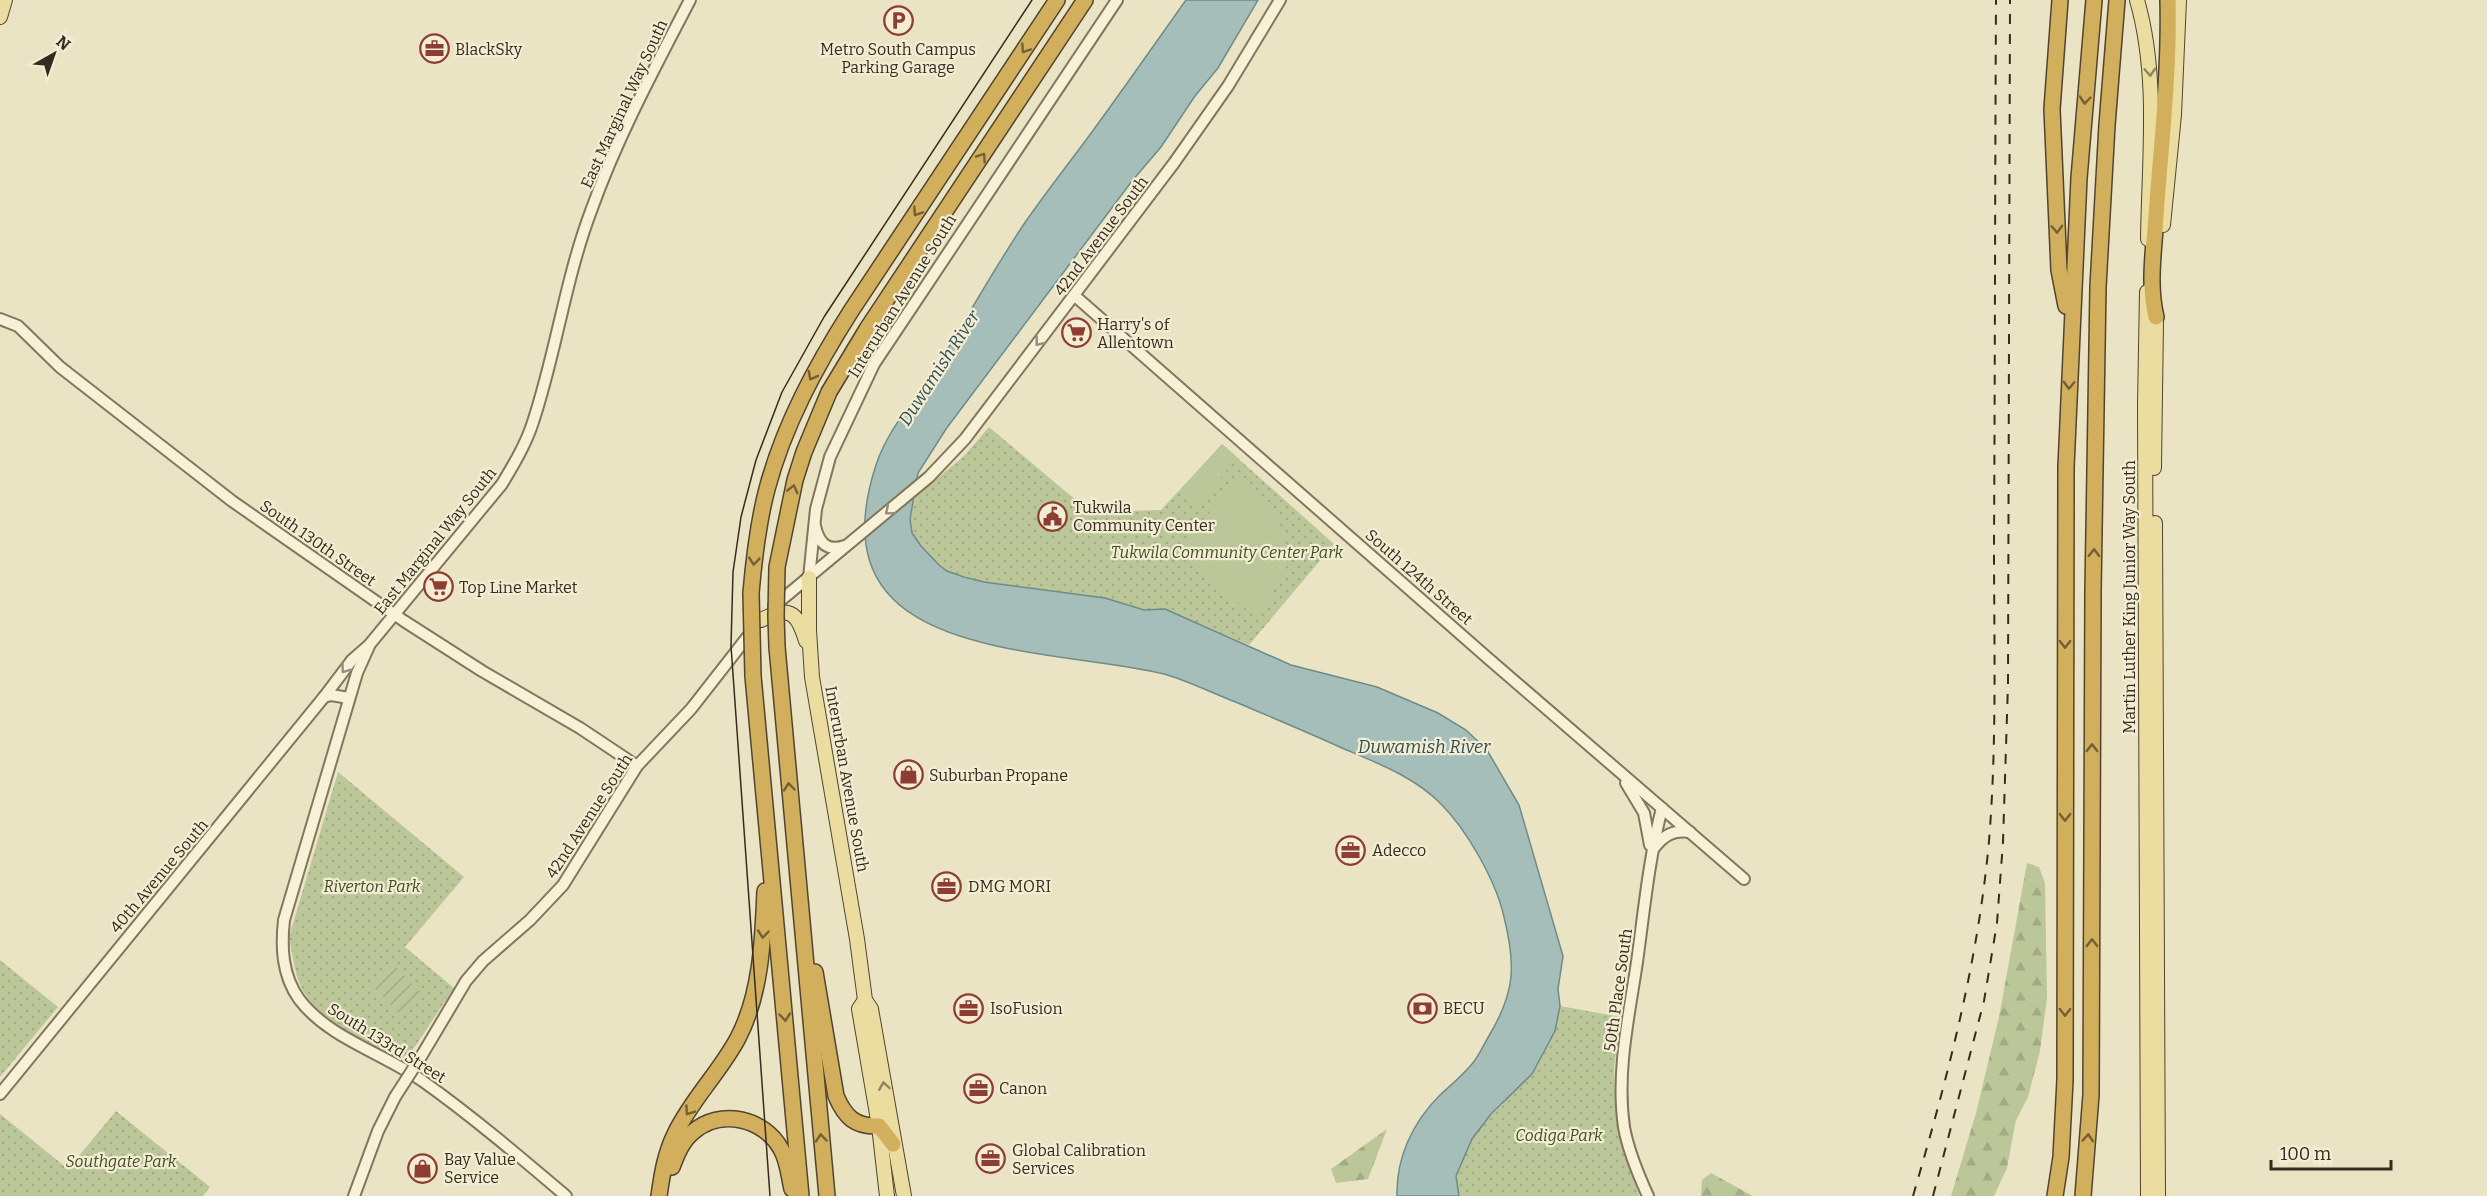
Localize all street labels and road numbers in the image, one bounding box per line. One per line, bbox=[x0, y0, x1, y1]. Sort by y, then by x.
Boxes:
street label: East Marginal Way South bbox=[577, 17, 671, 191]
street label: 42nd Avenue South bbox=[1050, 173, 1152, 299]
street label: Interurban Avenue South bbox=[844, 211, 960, 381]
street label: Martin Luther King Junior Way South bbox=[2120, 460, 2139, 734]
street label: East Marginal Way South bbox=[370, 464, 500, 618]
street label: South 130th Street bbox=[256, 496, 380, 590]
street label: South 124th Street bbox=[1362, 525, 1477, 629]
street label: Interurban Avenue South bbox=[821, 684, 873, 874]
street label: 42nd Avenue South bbox=[542, 750, 636, 882]
street label: 40th Avenue South bbox=[106, 816, 212, 936]
street label: 50th Place South bbox=[1600, 927, 1636, 1053]
street label: South 133rd Street bbox=[324, 999, 450, 1087]

